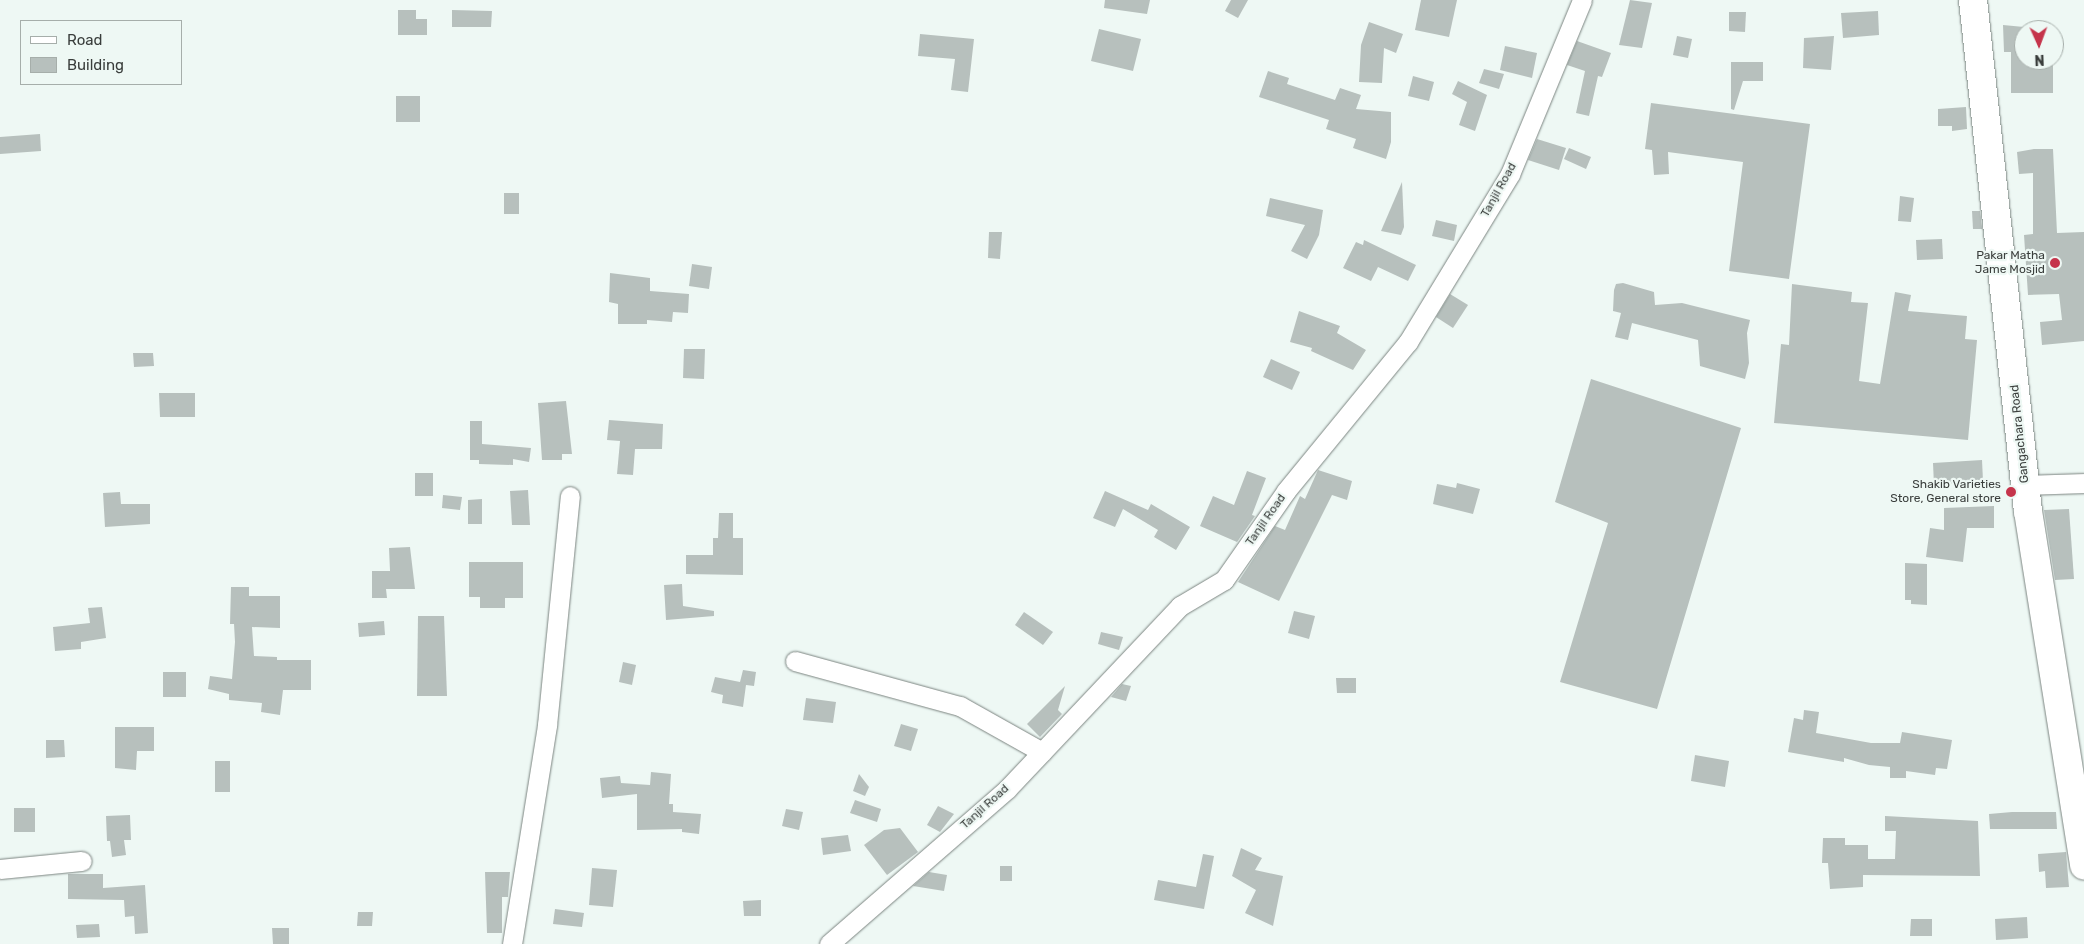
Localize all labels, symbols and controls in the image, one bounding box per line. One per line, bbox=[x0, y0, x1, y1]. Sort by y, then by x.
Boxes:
legend bbox=[20, 20, 182, 85]
north arrow bbox=[2014, 20, 2064, 70]
text: Road bbox=[67, 31, 103, 49]
text: N bbox=[2034, 51, 2045, 68]
text: Building bbox=[67, 56, 124, 74]
street label: Tanjil Road bbox=[1478, 160, 1520, 220]
place label: Pakar Matha Jame Mosjid bbox=[1975, 249, 2045, 277]
marker: Pakar Matha Jame Mosjid bbox=[2049, 257, 2061, 269]
street label: Gangachara Road bbox=[2008, 384, 2032, 484]
place label: Shakib Varieties Store, General store bbox=[1890, 478, 2001, 506]
marker: Shakib Varieties Store, General store bbox=[2005, 486, 2017, 498]
street label: Tanjil Road bbox=[1243, 491, 1289, 549]
street label: Tanjil Road bbox=[958, 782, 1012, 832]

